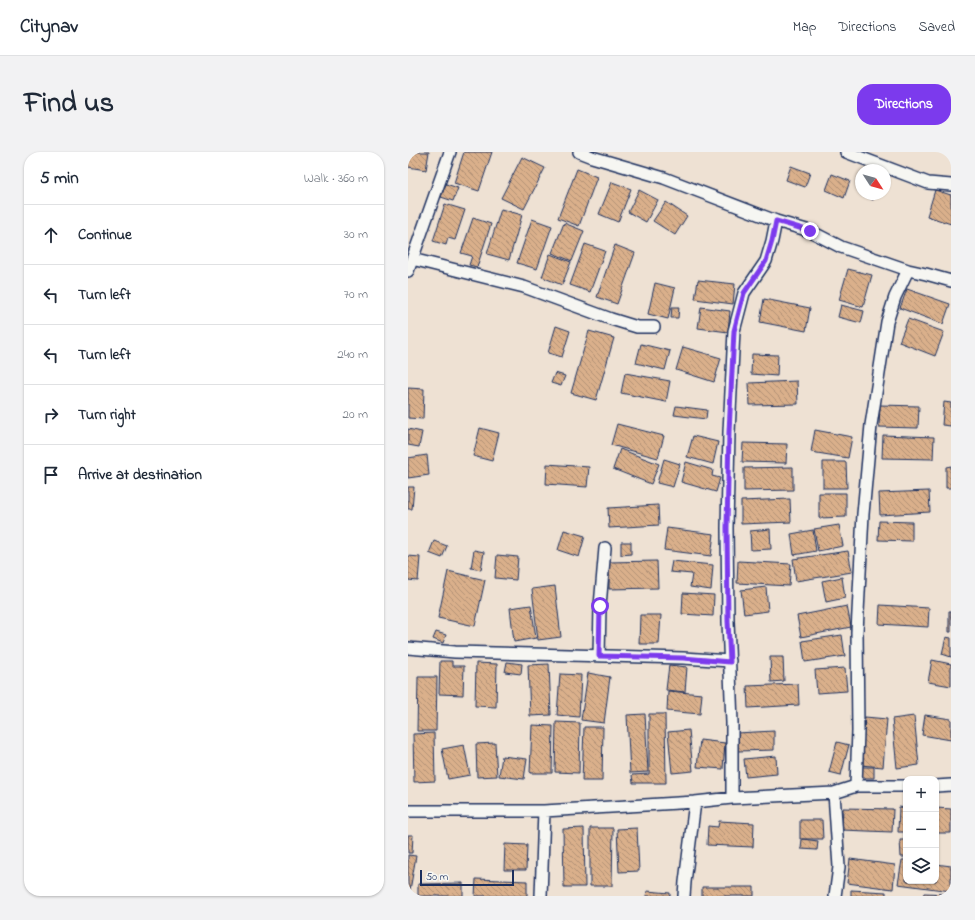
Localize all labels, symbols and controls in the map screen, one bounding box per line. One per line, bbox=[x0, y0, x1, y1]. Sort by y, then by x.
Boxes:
text: Citynav bbox=[20, 14, 78, 41]
text: Map bbox=[793, 17, 816, 38]
text: Directions bbox=[838, 17, 896, 38]
text: Saved bbox=[918, 17, 955, 38]
text: Find us bbox=[24, 84, 114, 125]
button: Directions bbox=[857, 84, 951, 125]
north arrow bbox=[855, 164, 891, 200]
text: 5 min bbox=[40, 166, 79, 191]
text: Walk · 360 m bbox=[304, 169, 368, 188]
route end bbox=[801, 222, 819, 240]
icon: ahead bbox=[40, 224, 62, 246]
text: Continue bbox=[78, 224, 132, 246]
text: 30 m bbox=[344, 225, 368, 244]
icon: left bbox=[40, 284, 62, 306]
text: Turn left bbox=[78, 284, 131, 306]
text: 70 m bbox=[344, 285, 368, 304]
icon: left bbox=[40, 344, 62, 366]
text: Turn left bbox=[78, 344, 131, 366]
text: 240 m bbox=[337, 345, 368, 364]
icon: right bbox=[40, 404, 62, 426]
text: Turn right bbox=[78, 404, 136, 426]
text: 20 m bbox=[343, 405, 368, 424]
icon: arrive bbox=[40, 464, 62, 486]
text: Arrive at destination bbox=[78, 464, 202, 486]
route start bbox=[591, 597, 609, 615]
map controls bbox=[903, 776, 939, 884]
button: + bbox=[903, 776, 939, 812]
button: − bbox=[903, 812, 939, 848]
button: layers bbox=[903, 848, 939, 884]
scale bar bbox=[420, 868, 514, 887]
text: 50 m bbox=[426, 869, 448, 885]

